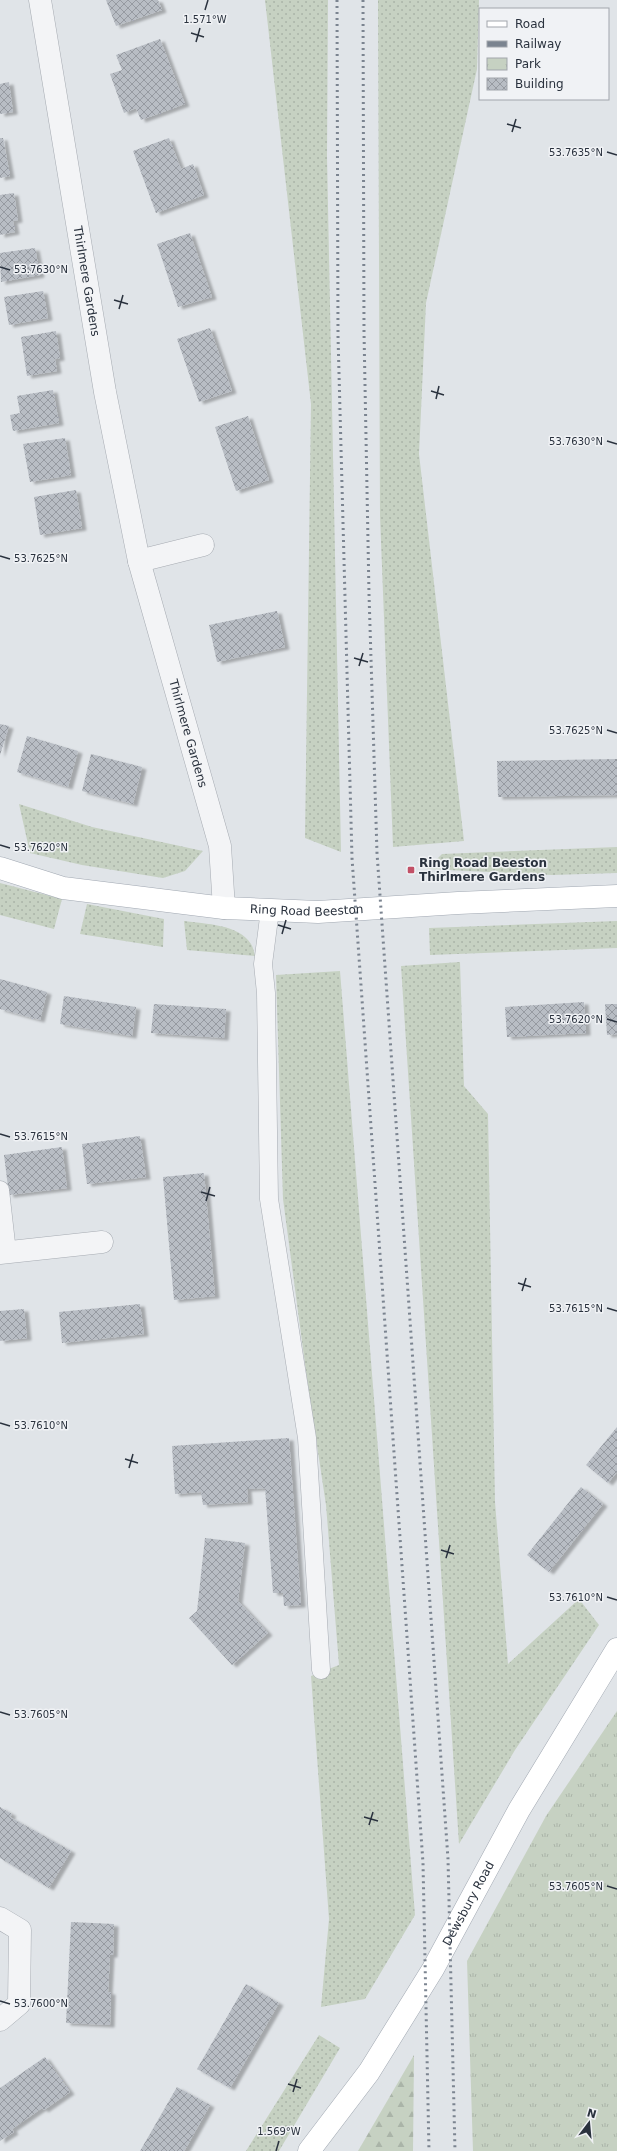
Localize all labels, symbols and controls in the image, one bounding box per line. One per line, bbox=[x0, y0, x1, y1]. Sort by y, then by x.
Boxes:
legend bbox=[479, 8, 609, 100]
text: 1.571°W bbox=[183, 14, 227, 25]
text: Road bbox=[515, 17, 545, 31]
text: Railway bbox=[515, 37, 561, 51]
text: Park bbox=[515, 57, 541, 71]
text: Building bbox=[515, 77, 564, 91]
text: 53.7635°N bbox=[549, 147, 603, 158]
street label: Thirlmere Gardens bbox=[70, 224, 103, 337]
text: 53.7630°N bbox=[14, 264, 68, 275]
text: 53.7630°N bbox=[549, 436, 603, 447]
text: 53.7625°N bbox=[14, 553, 68, 564]
street label: Thirlmere Gardens bbox=[166, 677, 210, 789]
text: 53.7625°N bbox=[549, 725, 603, 736]
text: 53.7620°N bbox=[14, 842, 68, 853]
place label: Ring Road Beeston Thirlmere Gardens bbox=[419, 856, 547, 884]
marker: Ring Road Beeston Thirlmere Gardens bbox=[406, 865, 416, 875]
street label: Ring Road Beeston bbox=[250, 902, 364, 919]
text: 53.7620°N bbox=[549, 1014, 603, 1025]
text: 53.7615°N bbox=[14, 1131, 68, 1142]
text: 53.7615°N bbox=[549, 1303, 603, 1314]
text: 53.7610°N bbox=[14, 1420, 68, 1431]
text: 53.7610°N bbox=[549, 1592, 603, 1603]
text: 53.7605°N bbox=[14, 1709, 68, 1720]
street label: Dewsbury Road bbox=[440, 1859, 497, 1948]
text: 53.7605°N bbox=[549, 1881, 603, 1892]
text: 53.7600°N bbox=[14, 1998, 68, 2009]
north arrow bbox=[569, 2103, 609, 2143]
text: N bbox=[585, 2106, 598, 2121]
text: 1.569°W bbox=[257, 2126, 301, 2137]

